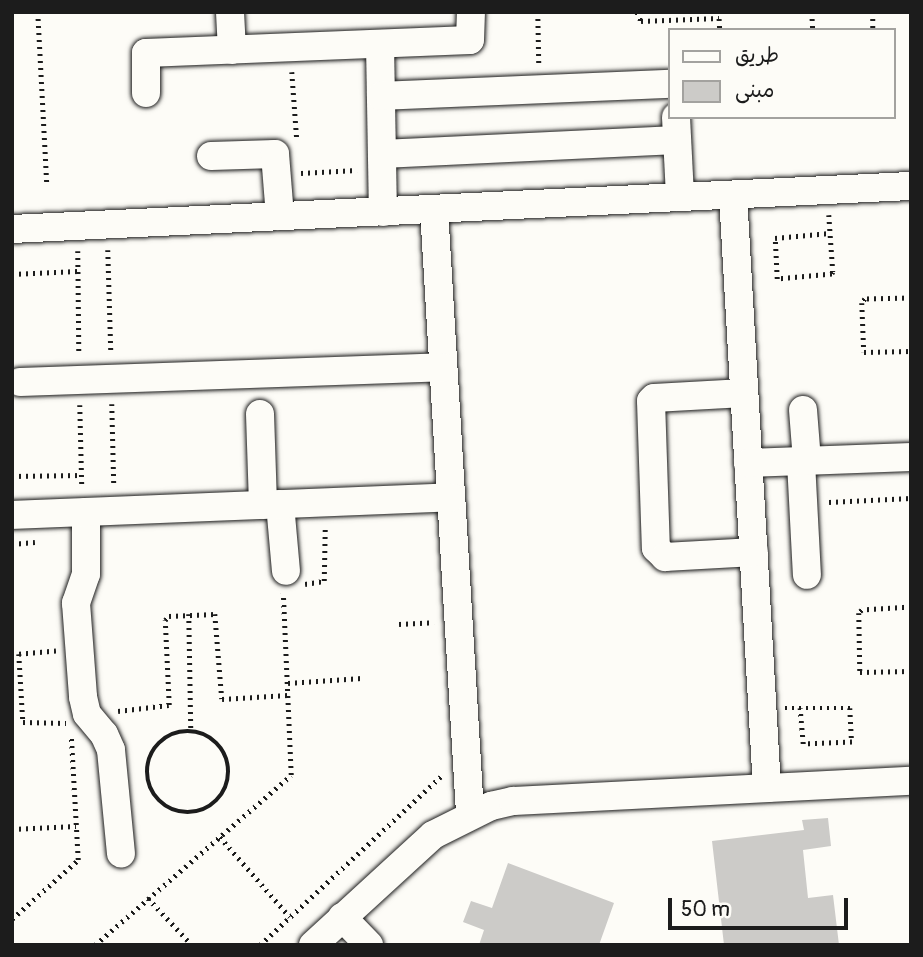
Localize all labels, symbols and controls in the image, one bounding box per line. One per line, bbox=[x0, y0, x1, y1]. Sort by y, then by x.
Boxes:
legend bbox=[668, 28, 895, 119]
text: طريق bbox=[735, 42, 779, 69]
text: مبنى bbox=[735, 77, 774, 104]
scale bar bbox=[671, 884, 851, 928]
text: 50 m bbox=[681, 896, 730, 923]

